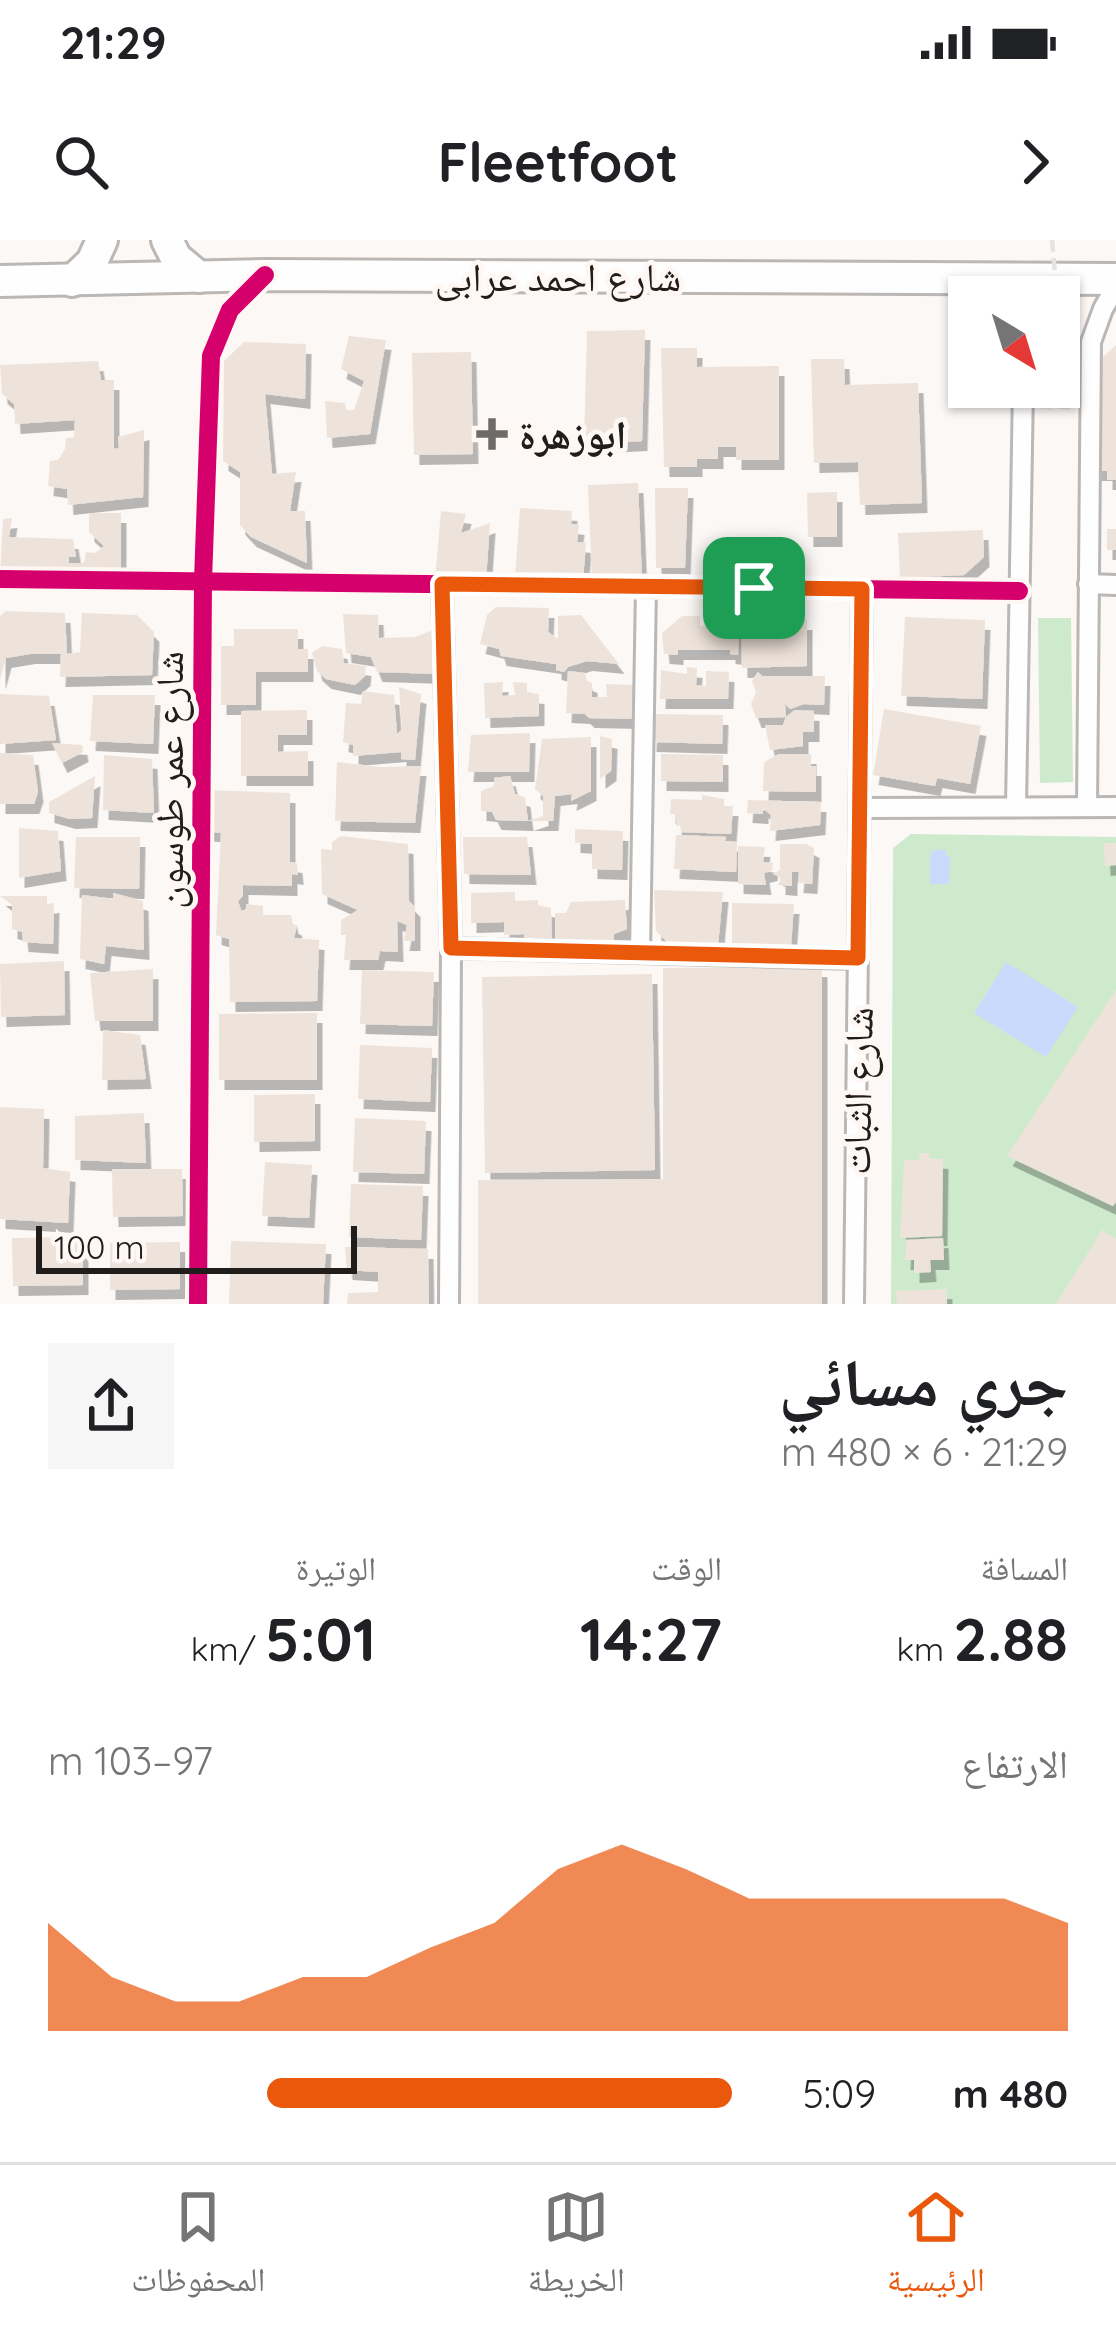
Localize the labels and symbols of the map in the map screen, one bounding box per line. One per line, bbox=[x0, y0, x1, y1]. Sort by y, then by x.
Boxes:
street label: شارع احمد عرابى bbox=[435, 252, 681, 302]
north arrow bbox=[948, 276, 1080, 408]
place label: ابوزهرة bbox=[519, 410, 627, 459]
marker: ابوزهرة bbox=[476, 418, 508, 450]
pin bbox=[703, 537, 805, 639]
street label: شارع عمر طوسون bbox=[144, 651, 194, 909]
street label: شارع الثبات bbox=[831, 1007, 884, 1175]
scale bar bbox=[36, 1220, 357, 1273]

